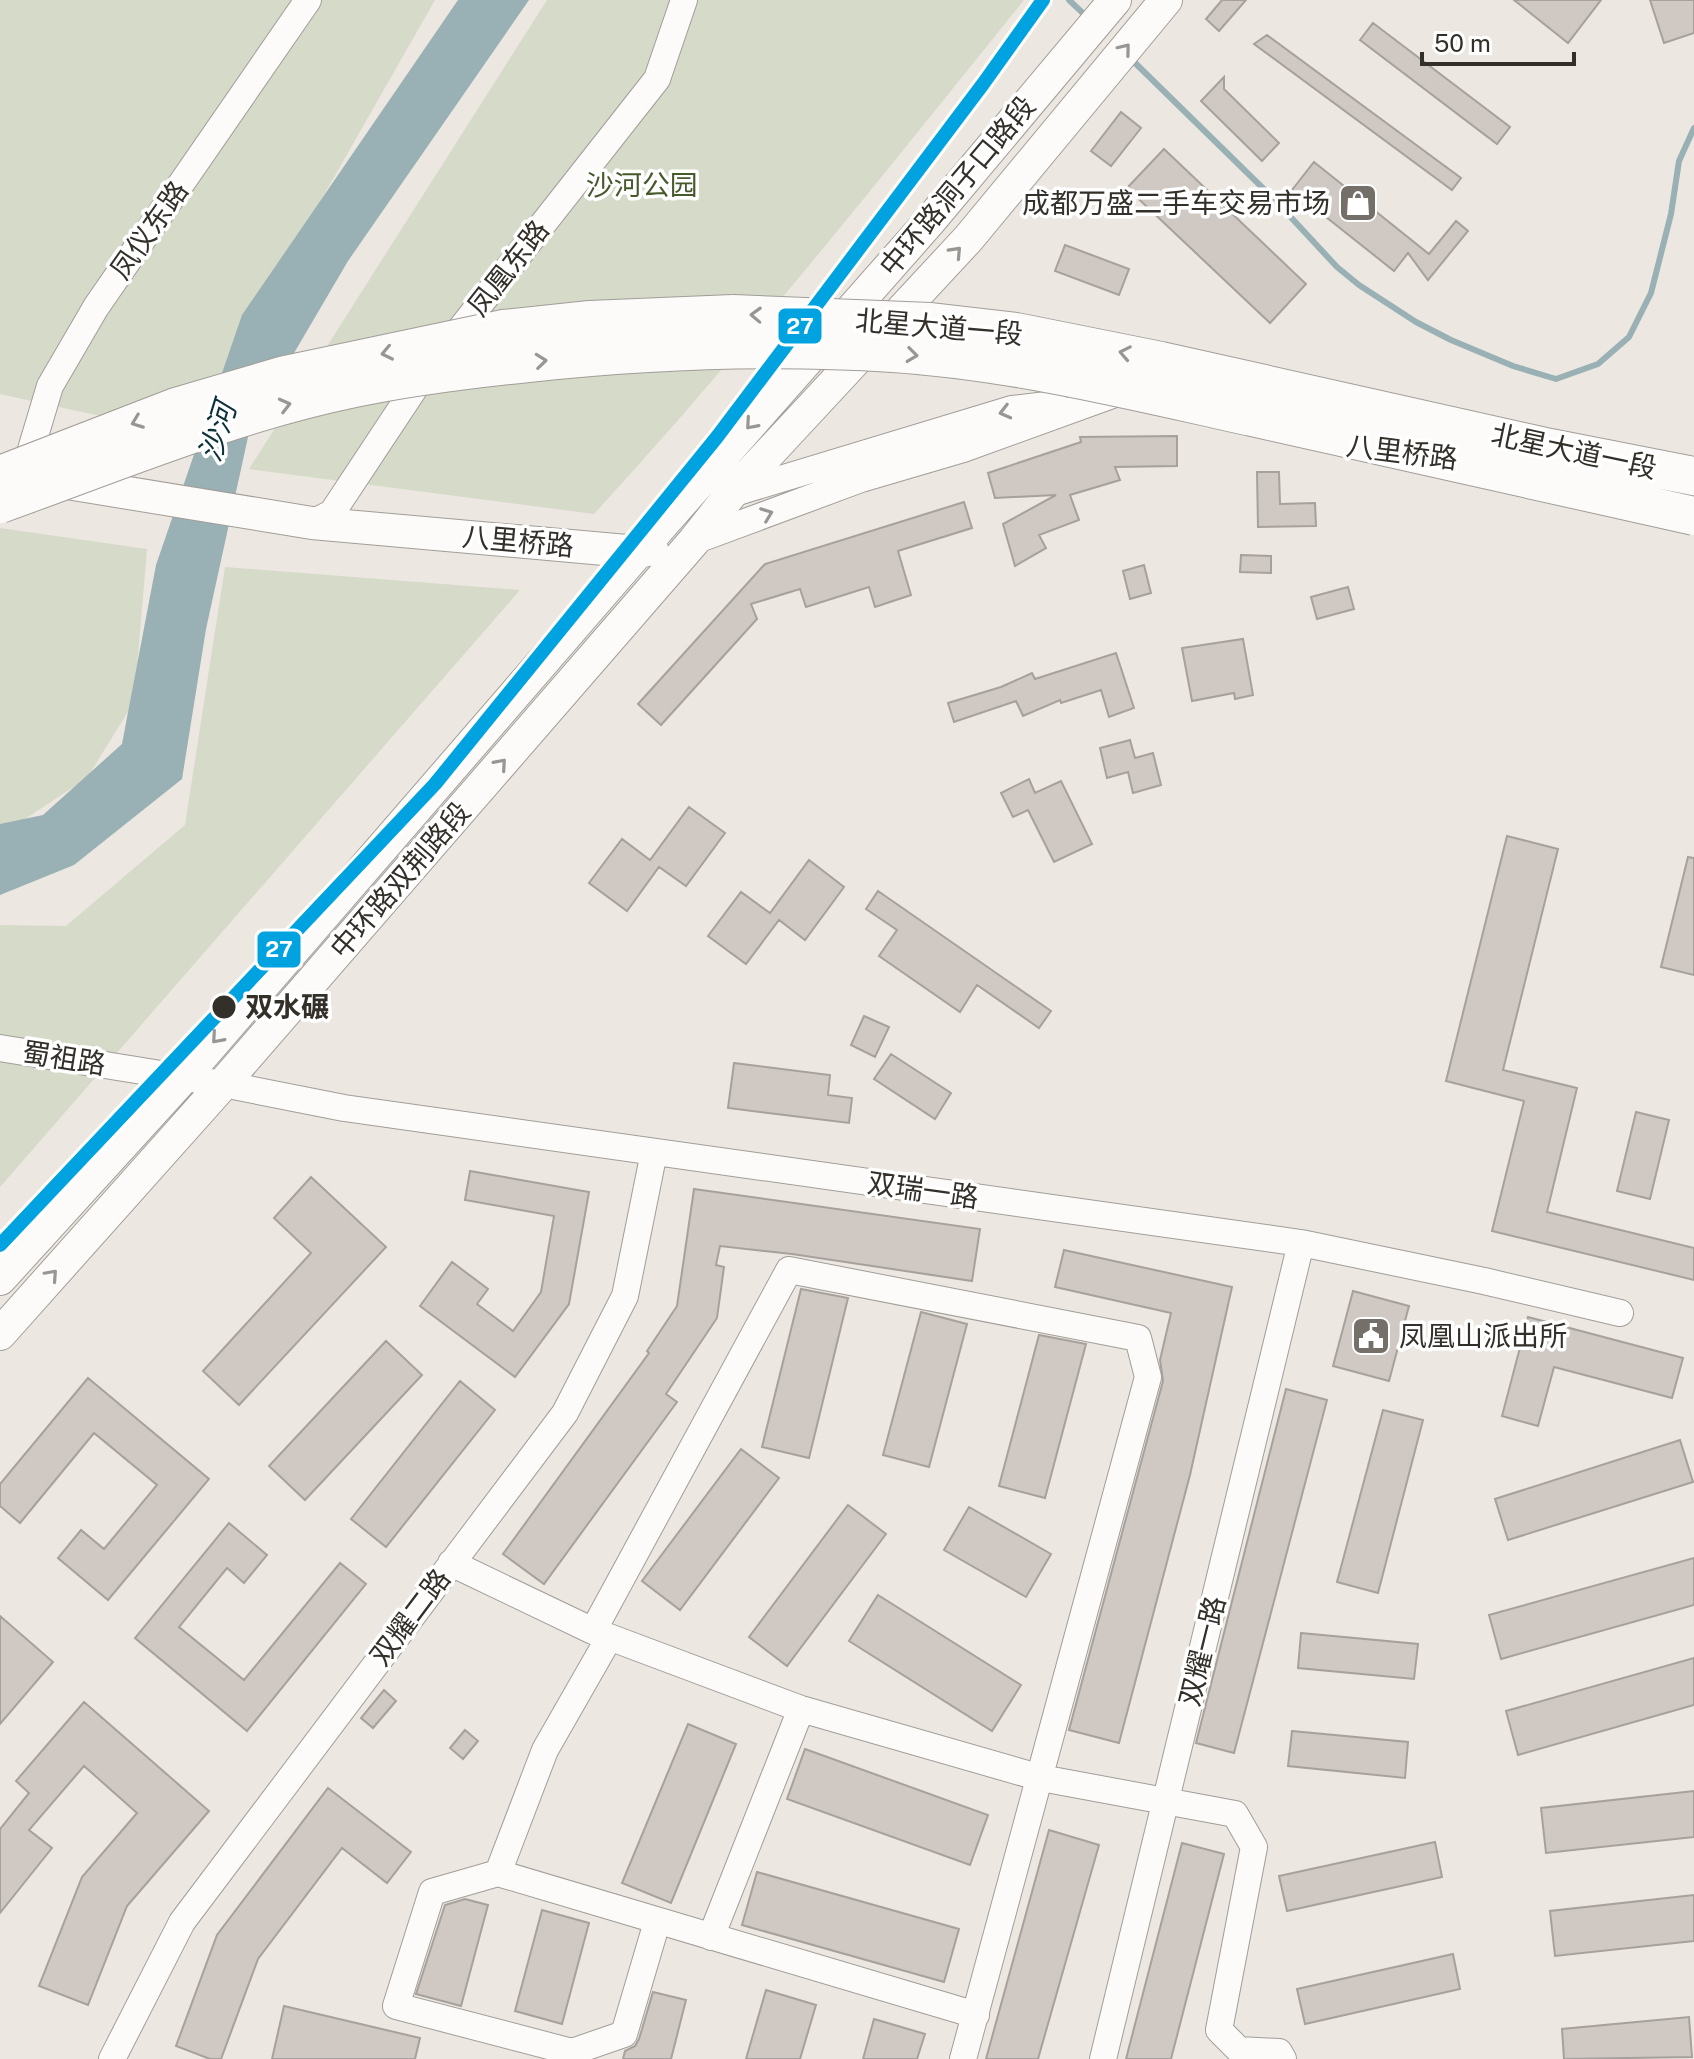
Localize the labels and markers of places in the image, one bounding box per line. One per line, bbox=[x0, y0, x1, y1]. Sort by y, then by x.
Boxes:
shop icon: 成都万盛二手车交易市场 bbox=[1337, 182, 1379, 224]
place label: 成都万盛二手车交易市场 bbox=[1022, 186, 1330, 219]
place label: 双水碾 bbox=[245, 990, 329, 1023]
marker: 双水碾 bbox=[210, 993, 238, 1021]
public building icon: 凤凰山派出所 bbox=[1350, 1315, 1392, 1357]
place label: 凤凰山派出所 bbox=[1399, 1319, 1567, 1352]

